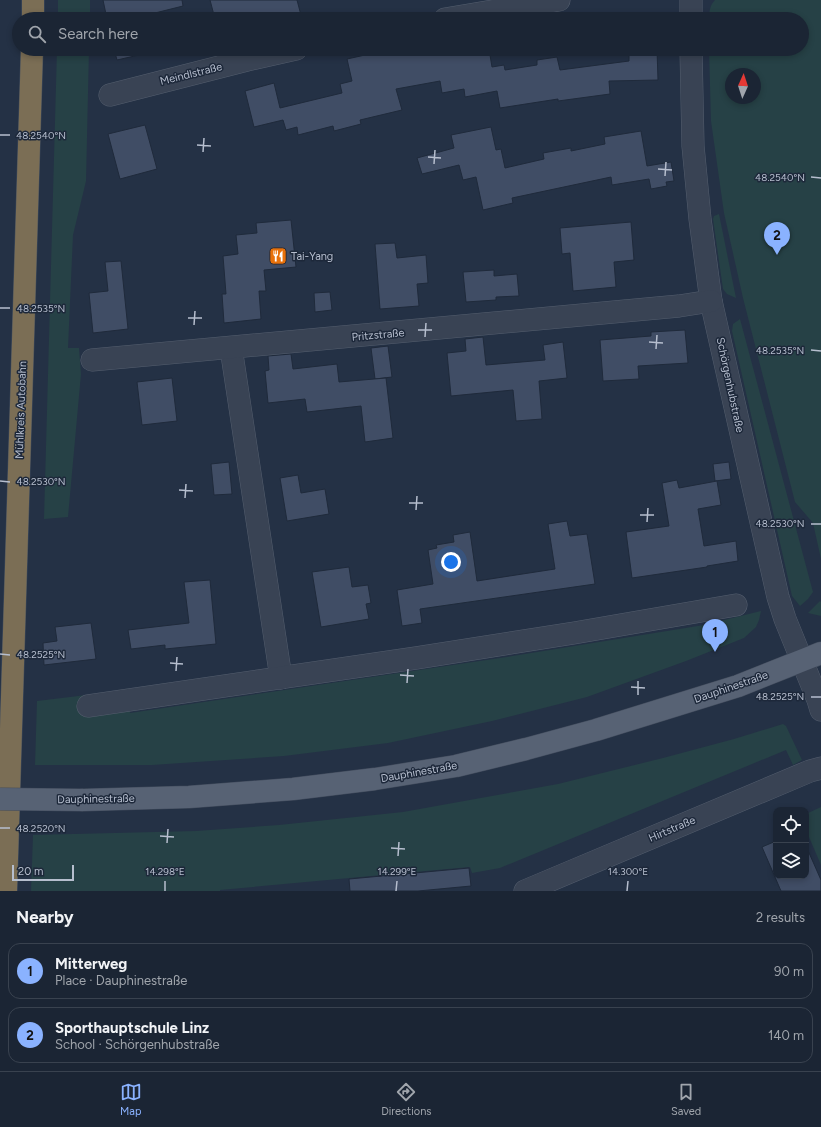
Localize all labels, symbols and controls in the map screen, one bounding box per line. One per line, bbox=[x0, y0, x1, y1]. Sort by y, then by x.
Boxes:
search box bbox=[12, 12, 809, 56]
icon: search bbox=[26, 23, 48, 45]
text: Search here bbox=[58, 25, 138, 43]
street label: Meindlstraße bbox=[159, 60, 223, 88]
north arrow bbox=[725, 68, 761, 104]
text: 48.2540°N bbox=[16, 129, 66, 142]
text: 48.2540°N bbox=[755, 171, 805, 184]
pin: 2 bbox=[764, 222, 790, 255]
restaurant icon: Tai-Yang bbox=[268, 246, 288, 266]
place label: Tai-Yang bbox=[291, 250, 333, 263]
text: 48.2535°N bbox=[17, 302, 65, 315]
street label: Pritzstraße bbox=[351, 326, 405, 344]
street label: Schörgenhubstraße bbox=[714, 336, 746, 434]
text: 48.2535°N bbox=[756, 344, 804, 357]
street label: Mühlkreis Autobahn bbox=[13, 361, 29, 459]
text: 48.2530°N bbox=[16, 475, 66, 488]
text: 48.2530°N bbox=[755, 517, 805, 530]
your location bbox=[441, 552, 461, 572]
pin: 1 bbox=[702, 619, 728, 652]
text: 48.2525°N bbox=[17, 648, 65, 661]
street label: Dauphinestraße bbox=[692, 668, 770, 706]
text: 48.2525°N bbox=[756, 690, 804, 703]
street label: Dauphinestraße bbox=[380, 759, 458, 785]
street label: Dauphinestraße bbox=[57, 792, 135, 806]
map controls bbox=[773, 807, 809, 879]
button: locate bbox=[773, 807, 809, 843]
street label: Hirtstraße bbox=[647, 813, 697, 845]
text: 48.2520°N bbox=[16, 822, 66, 835]
button: layers bbox=[773, 843, 809, 879]
scale bar bbox=[12, 863, 74, 882]
text: 20 m bbox=[18, 865, 43, 878]
text: 14.298°E bbox=[145, 865, 185, 878]
text: 14.299°E bbox=[378, 865, 417, 878]
text: 14.300°E bbox=[608, 865, 648, 878]
text: Nearby bbox=[16, 907, 74, 927]
text: 2 results bbox=[756, 910, 805, 925]
text: Mitterweg bbox=[55, 955, 127, 973]
text: 1 bbox=[27, 964, 33, 979]
text: 90 m bbox=[774, 964, 804, 979]
text: Place · Dauphinestraße bbox=[55, 973, 187, 988]
text: Sporthauptschule Linz bbox=[55, 1019, 209, 1037]
text: 2 bbox=[26, 1028, 34, 1043]
text: 140 m bbox=[768, 1028, 804, 1043]
text: School · Schörgenhubstraße bbox=[55, 1037, 220, 1052]
tab: Map bbox=[120, 1081, 142, 1118]
tab: Directions bbox=[381, 1081, 431, 1118]
tab: Saved bbox=[671, 1081, 701, 1118]

